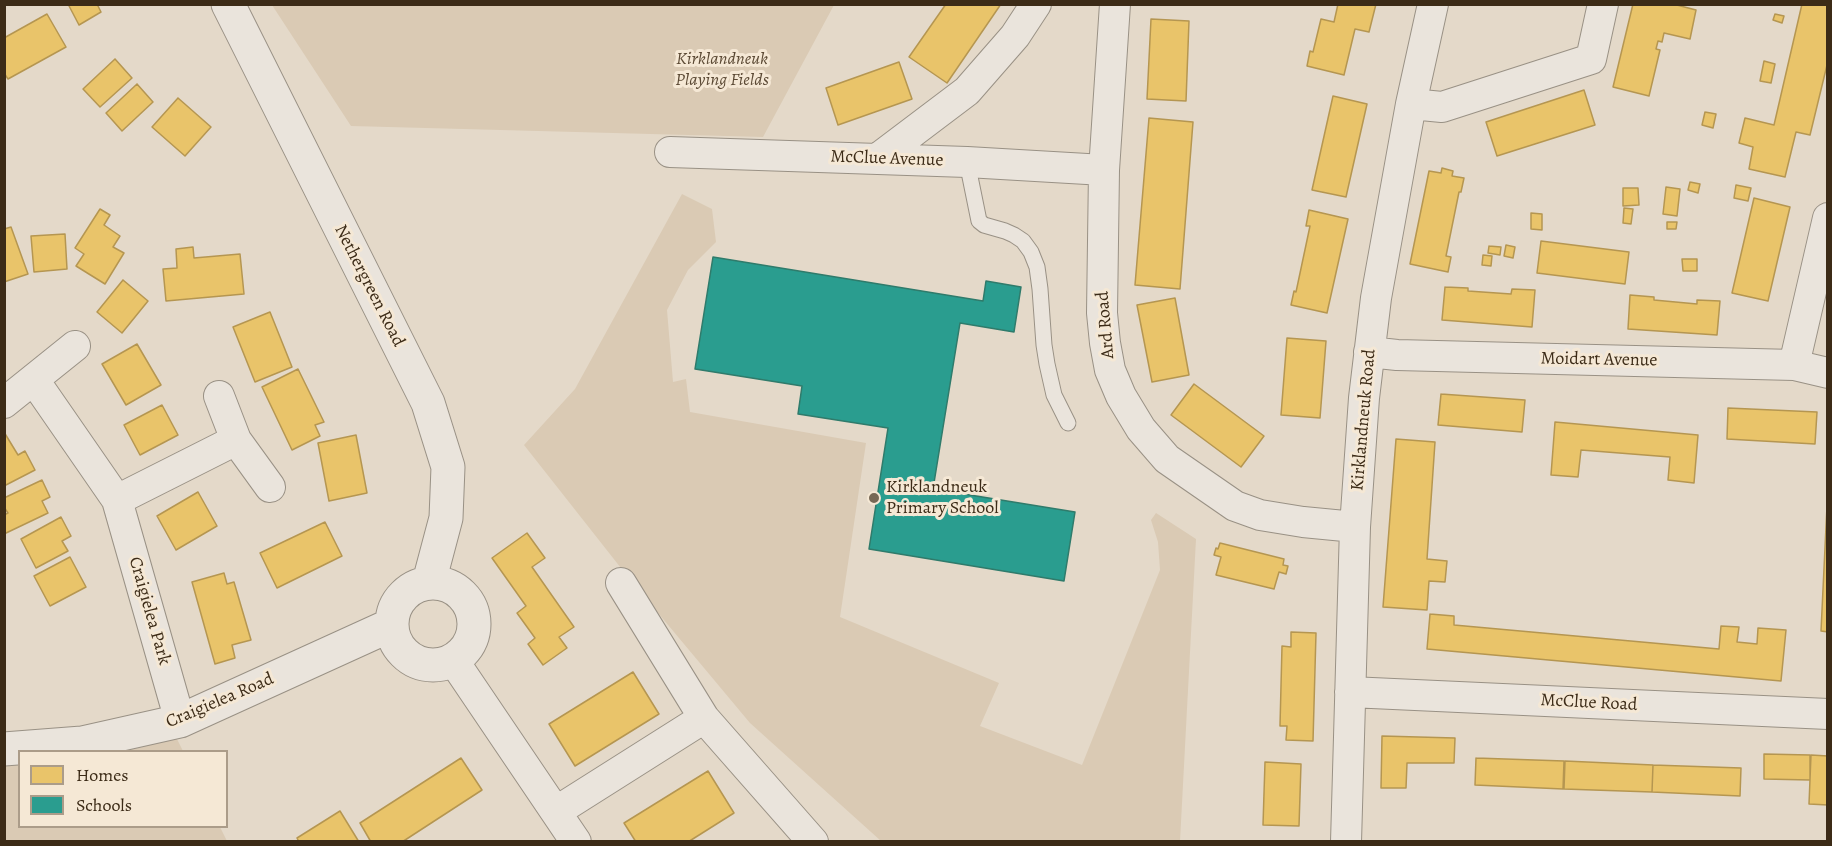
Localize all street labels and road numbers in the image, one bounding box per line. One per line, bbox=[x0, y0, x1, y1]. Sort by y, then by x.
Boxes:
street label: McClue Avenue bbox=[830, 146, 944, 172]
street label: Nethergreen Road bbox=[329, 221, 409, 351]
street label: Ard Road bbox=[1092, 290, 1120, 360]
street label: Kirklandneuk Road bbox=[1347, 348, 1381, 492]
street label: Moidart Avenue bbox=[1540, 348, 1658, 372]
street label: Craigielea Park bbox=[123, 554, 175, 668]
street label: Craigielea Road bbox=[163, 669, 277, 733]
street label: McClue Road bbox=[1540, 690, 1638, 716]

